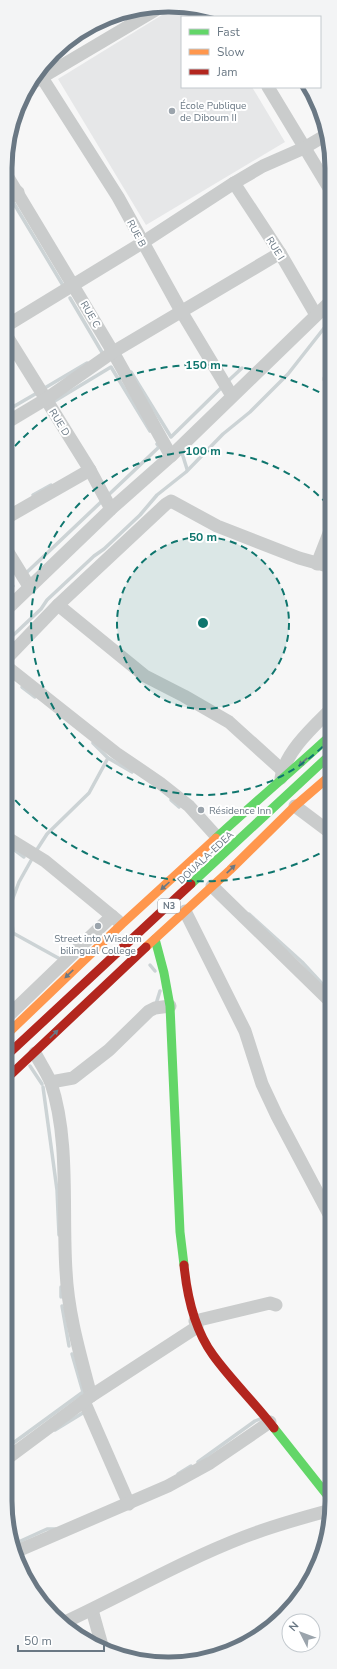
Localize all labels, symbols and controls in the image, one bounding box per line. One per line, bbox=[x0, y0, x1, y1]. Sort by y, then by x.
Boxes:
legend bbox=[181, 16, 321, 88]
text: Fast bbox=[217, 24, 240, 40]
text: Slow bbox=[217, 44, 245, 60]
text: Jam bbox=[216, 64, 238, 80]
place label: École Publique de Diboum II bbox=[180, 99, 246, 125]
marker: École Publique de Diboum II bbox=[167, 106, 177, 116]
street label: RUE B bbox=[123, 217, 149, 250]
street label: RUE I bbox=[263, 234, 288, 263]
street label: RUE C bbox=[77, 298, 104, 331]
text: 150 m bbox=[185, 357, 221, 373]
street label: RUE D bbox=[45, 406, 73, 439]
text: 100 m bbox=[185, 443, 221, 459]
text: 50 m bbox=[189, 529, 217, 545]
centre of rings bbox=[196, 616, 210, 630]
one-way arrow bbox=[298, 757, 308, 766]
place label: Résidence Inn bbox=[209, 804, 271, 818]
marker: Résidence Inn bbox=[196, 805, 206, 815]
street label: DOUALA-EDEA bbox=[174, 827, 237, 888]
one-way arrow bbox=[226, 864, 236, 874]
one-way arrow bbox=[160, 882, 170, 891]
road number: N3 bbox=[158, 899, 180, 913]
marker: Street into Wisdom bilingual College bbox=[93, 921, 103, 931]
place label: Street into Wisdom bilingual College bbox=[54, 932, 142, 958]
one-way arrow bbox=[64, 970, 74, 979]
one-way arrow bbox=[49, 1029, 59, 1039]
north arrow bbox=[281, 1613, 321, 1653]
text: N bbox=[286, 1619, 302, 1635]
scale bar bbox=[18, 1627, 104, 1653]
text: 50 m bbox=[24, 1633, 52, 1649]

